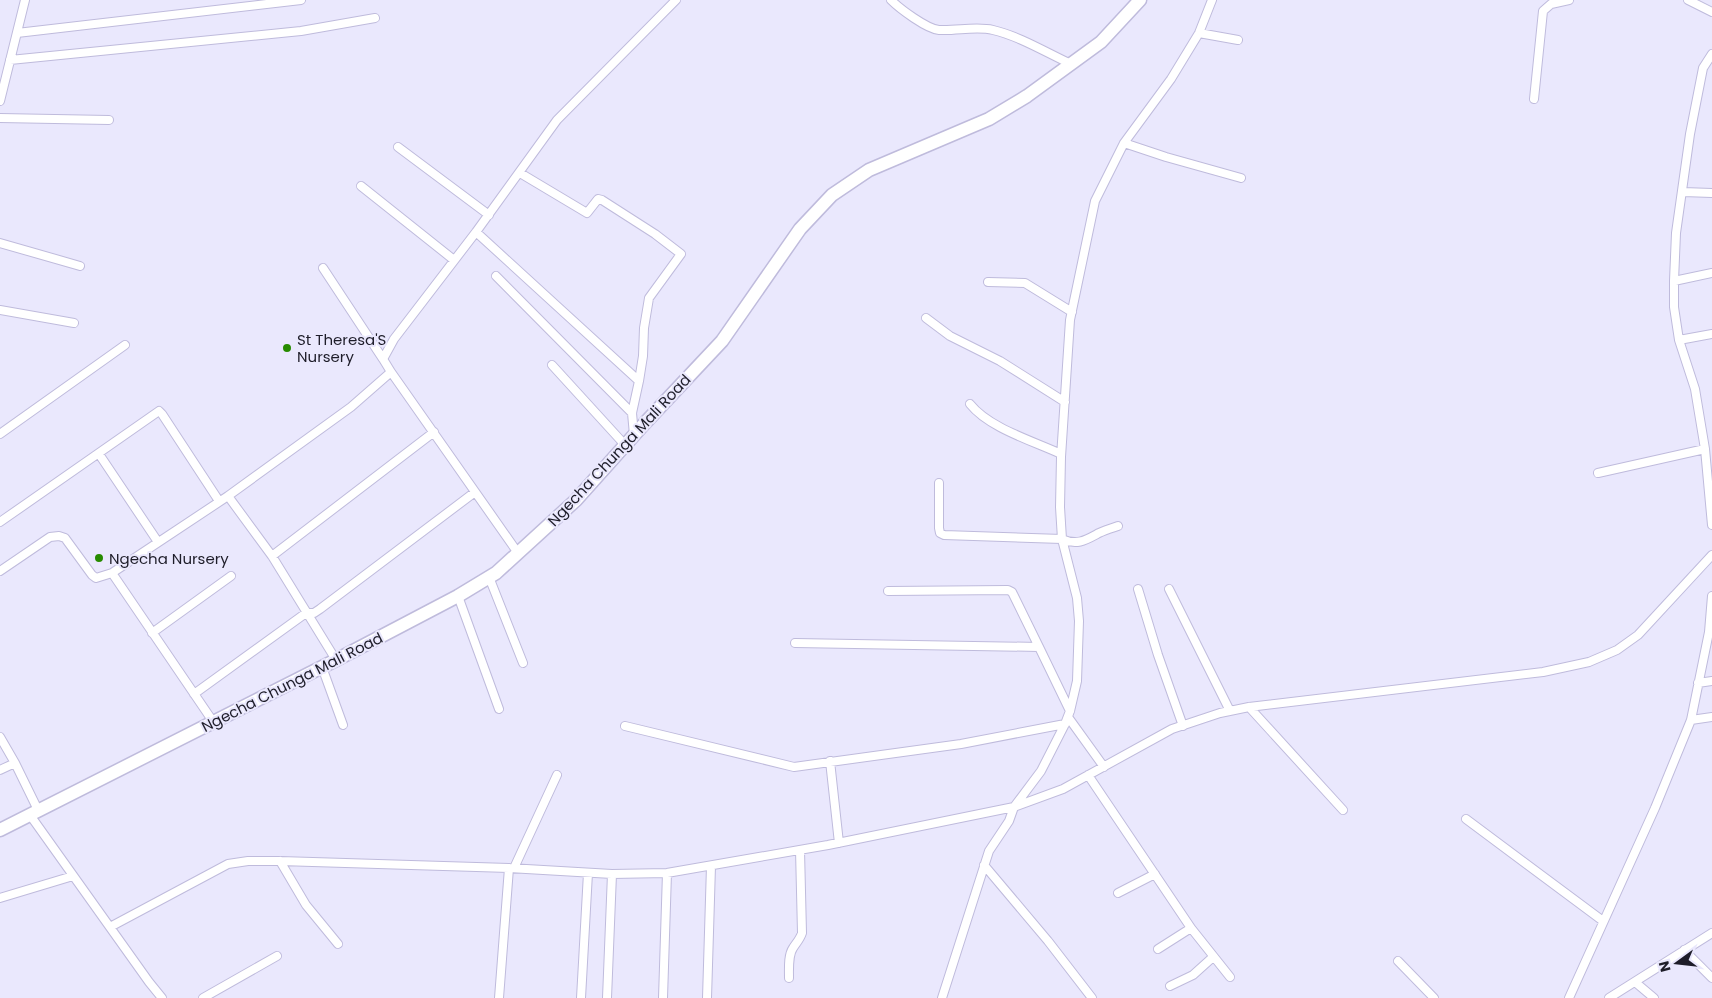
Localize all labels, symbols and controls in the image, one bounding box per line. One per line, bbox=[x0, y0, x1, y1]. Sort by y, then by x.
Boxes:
place label: St Theresa'S Nursery bbox=[297, 329, 386, 367]
marker: St Theresa'S Nursery bbox=[281, 342, 293, 354]
street label: Ngecha Chunga Mali Road bbox=[543, 369, 695, 531]
place label: Ngecha Nursery bbox=[109, 548, 229, 569]
marker: Ngecha Nursery bbox=[93, 552, 105, 564]
street label: Ngecha Chunga Mali Road bbox=[198, 627, 386, 737]
north arrow bbox=[1652, 938, 1702, 988]
text: N bbox=[1653, 959, 1675, 974]

